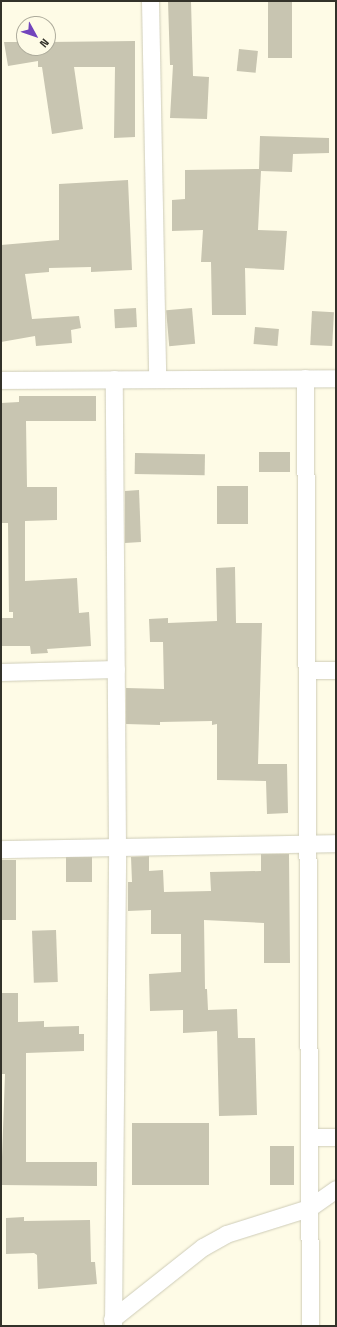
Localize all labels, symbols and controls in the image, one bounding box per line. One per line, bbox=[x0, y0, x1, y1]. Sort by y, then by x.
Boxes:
north arrow bbox=[16, 16, 56, 56]
text: N bbox=[37, 36, 52, 50]

